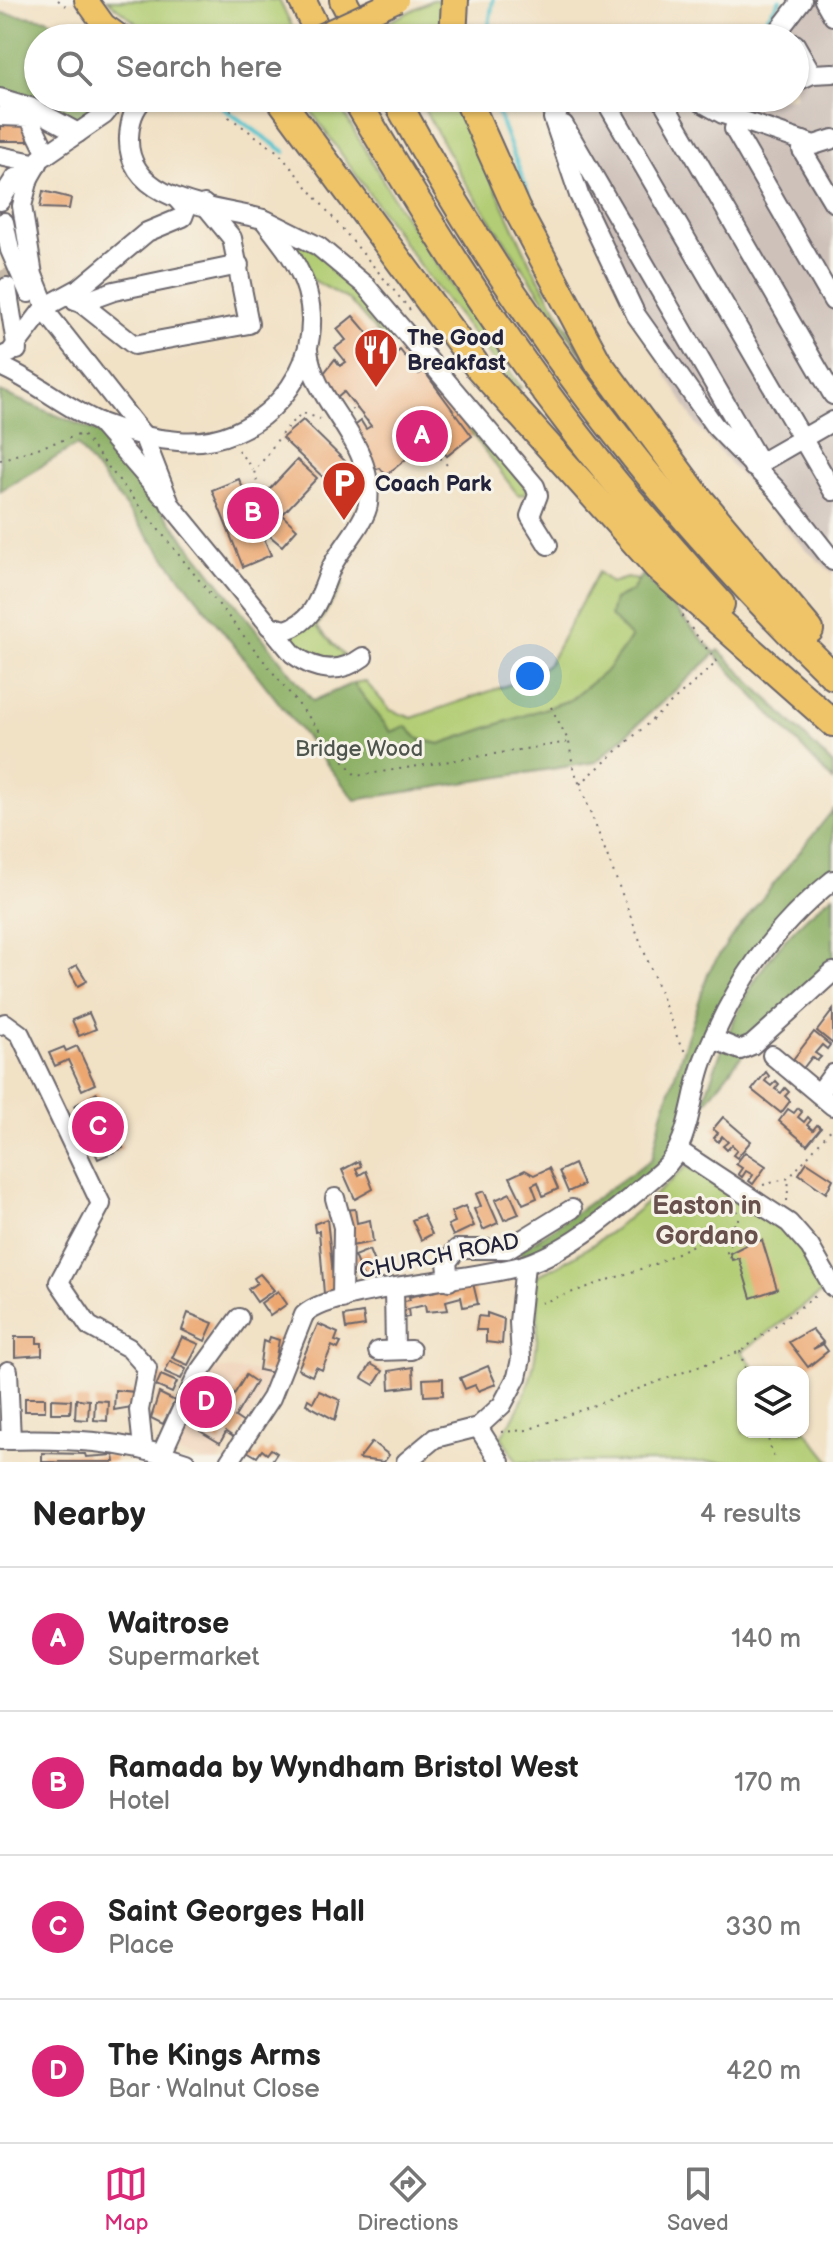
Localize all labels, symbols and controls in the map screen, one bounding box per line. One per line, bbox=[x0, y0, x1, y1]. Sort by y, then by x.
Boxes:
search box bbox=[24, 24, 809, 112]
icon: search bbox=[52, 46, 96, 90]
text: Search here bbox=[116, 50, 282, 86]
place label: The Good Breakfast bbox=[407, 325, 507, 377]
restaurant icon: The Good Breakfast bbox=[352, 326, 400, 389]
pin: A bbox=[396, 406, 448, 466]
parking icon: Coach Park bbox=[320, 459, 368, 522]
place label: Coach Park bbox=[375, 471, 492, 498]
pin: B bbox=[227, 483, 279, 543]
your location bbox=[510, 656, 550, 696]
park label: Bridge Wood bbox=[295, 736, 423, 763]
pin: C bbox=[72, 1097, 124, 1157]
district label: Easton in Gordano bbox=[652, 1191, 762, 1252]
street label: CHURCH ROAD bbox=[357, 1228, 522, 1285]
map controls bbox=[737, 1366, 809, 1438]
button: layers bbox=[737, 1366, 809, 1438]
pin: D bbox=[180, 1372, 232, 1432]
text: Nearby bbox=[32, 1494, 146, 1535]
text: 4 results bbox=[700, 1499, 801, 1530]
text: Waitrose bbox=[108, 1606, 229, 1642]
text: A bbox=[50, 1624, 66, 1655]
text: 140 m bbox=[731, 1624, 801, 1655]
text: Supermarket bbox=[108, 1642, 259, 1673]
text: Ramada by Wyndham Bristol West bbox=[108, 1750, 579, 1786]
text: B bbox=[49, 1768, 67, 1799]
text: 170 m bbox=[734, 1768, 801, 1799]
text: Hotel bbox=[108, 1786, 170, 1817]
text: Saint Georges Hall bbox=[108, 1894, 365, 1930]
text: C bbox=[49, 1912, 67, 1943]
text: 330 m bbox=[725, 1912, 801, 1943]
text: Place bbox=[108, 1930, 174, 1961]
text: The Kings Arms bbox=[108, 2038, 321, 2074]
text: D bbox=[49, 2056, 67, 2087]
text: 420 m bbox=[726, 2056, 801, 2087]
text: Bar · Walnut Close bbox=[108, 2074, 320, 2105]
tab: Map bbox=[104, 2162, 149, 2237]
tab: Directions bbox=[357, 2162, 458, 2237]
tab: Saved bbox=[667, 2162, 729, 2237]

